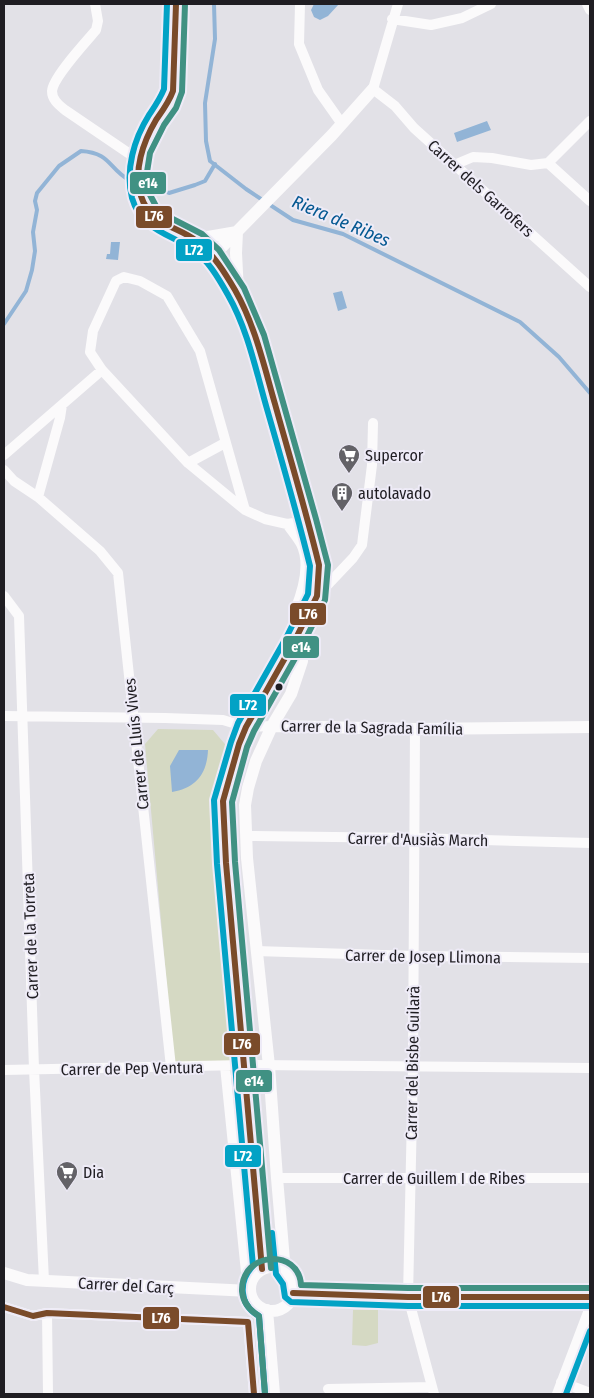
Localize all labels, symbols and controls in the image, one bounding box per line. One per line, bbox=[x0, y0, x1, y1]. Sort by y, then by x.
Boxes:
street label: Carrer dels Garrofers bbox=[424, 136, 538, 241]
line badge: e14 bbox=[129, 171, 167, 195]
text: e14 bbox=[138, 175, 158, 192]
water label: Riera de Ribes bbox=[289, 191, 394, 252]
line badge: L76 bbox=[135, 205, 173, 229]
text: L76 bbox=[145, 208, 164, 225]
line badge: L72 bbox=[175, 238, 213, 262]
text: L72 bbox=[185, 242, 204, 259]
supermarket icon: Supercor bbox=[337, 443, 361, 474]
place label: Supercor bbox=[365, 446, 424, 465]
building icon: autolavado bbox=[330, 481, 354, 512]
place label: autolavado bbox=[358, 484, 431, 503]
line badge: L76 bbox=[289, 602, 327, 626]
text: L76 bbox=[299, 606, 318, 623]
line badge: e14 bbox=[282, 635, 320, 659]
text: e14 bbox=[291, 639, 311, 656]
street label: Carrer de Lluís Vives bbox=[120, 677, 153, 811]
unlabelled marker bbox=[274, 682, 284, 692]
line badge: L72 bbox=[229, 693, 267, 717]
text: L72 bbox=[239, 697, 258, 714]
street label: Carrer de la Sagrada Família bbox=[281, 716, 464, 739]
street label: Carrer d'Ausiàs March bbox=[347, 829, 489, 850]
street label: Carrer de la Torreta bbox=[19, 872, 42, 999]
street label: Carrer de Josep Llimona bbox=[345, 946, 501, 967]
street label: Carrer del Bisbe Guilarà bbox=[402, 985, 423, 1140]
line badge: L76 bbox=[223, 1032, 261, 1056]
text: L76 bbox=[233, 1036, 252, 1053]
street label: Carrer de Pep Ventura bbox=[61, 1058, 204, 1079]
line badge: e14 bbox=[235, 1069, 273, 1093]
text: e14 bbox=[244, 1073, 264, 1090]
line badge: L72 bbox=[224, 1144, 262, 1168]
text: L72 bbox=[234, 1148, 253, 1165]
supermarket icon: Dia bbox=[55, 1160, 79, 1191]
place label: Dia bbox=[83, 1163, 104, 1182]
street label: Carrer de Guillem I de Ribes bbox=[343, 1169, 525, 1188]
street label: Carrer del Carç bbox=[78, 1273, 175, 1298]
line badge: L76 bbox=[422, 1285, 460, 1309]
text: L76 bbox=[432, 1289, 451, 1306]
line badge: L76 bbox=[142, 1306, 180, 1330]
text: L76 bbox=[152, 1310, 171, 1327]

